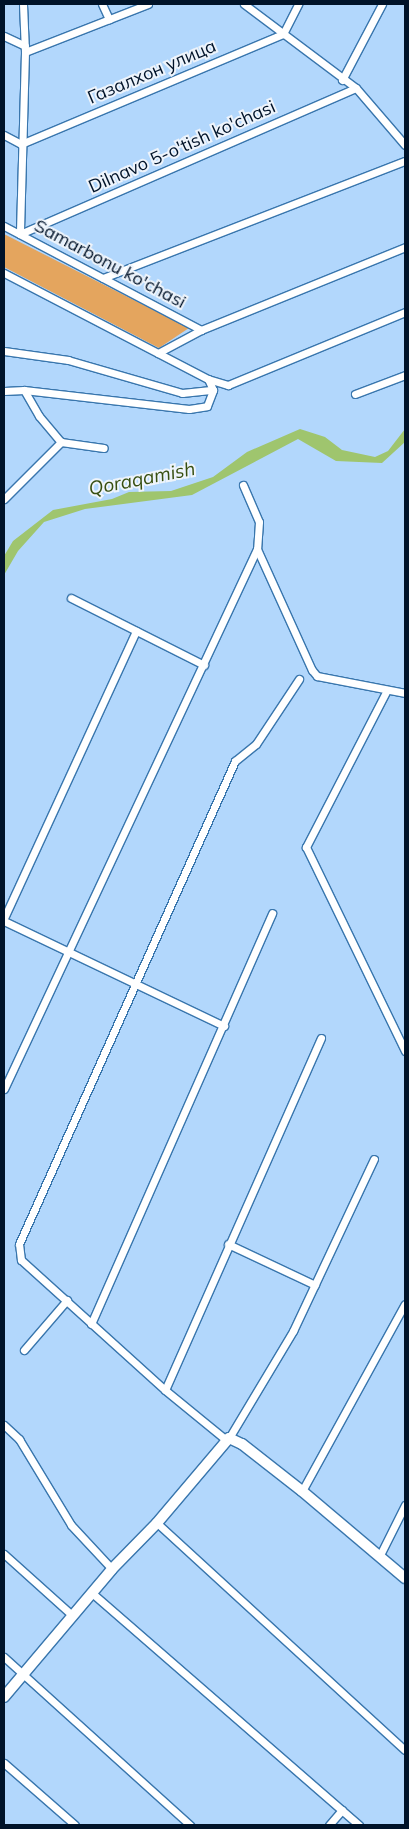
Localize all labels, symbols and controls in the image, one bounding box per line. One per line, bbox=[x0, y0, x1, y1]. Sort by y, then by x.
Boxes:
street label: Газалхон улица bbox=[85, 35, 219, 109]
street label: Dilnavo 5-o'tish ko'chasi bbox=[85, 96, 279, 198]
street label: Samarbonu ko'chasi bbox=[30, 215, 190, 313]
water label: Qoraqamish bbox=[87, 457, 197, 501]

